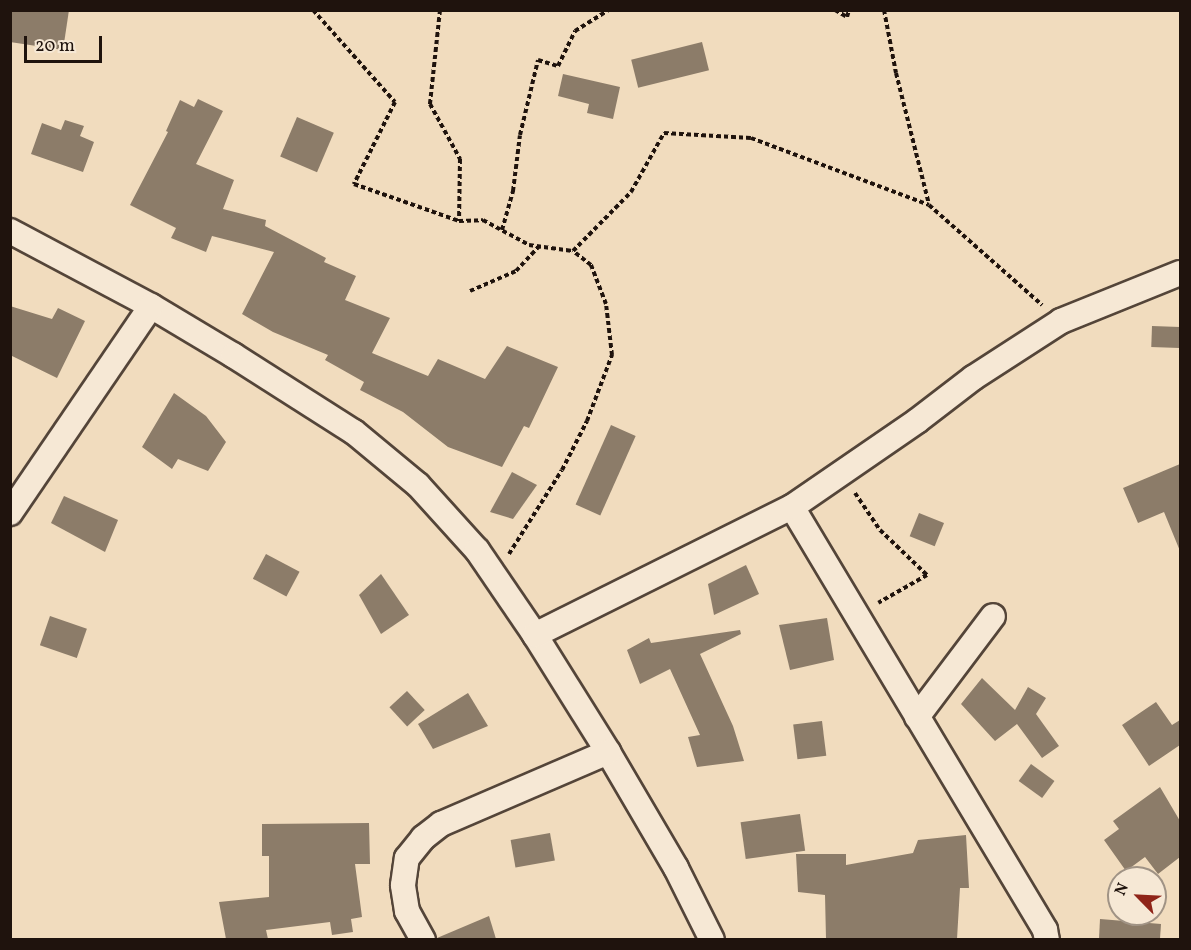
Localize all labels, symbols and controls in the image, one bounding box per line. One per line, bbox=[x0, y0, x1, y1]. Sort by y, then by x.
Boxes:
scale bar bbox=[27, 24, 105, 62]
text: 20 m bbox=[35, 34, 75, 59]
north arrow bbox=[1107, 866, 1167, 926]
text: N bbox=[1110, 880, 1135, 899]

